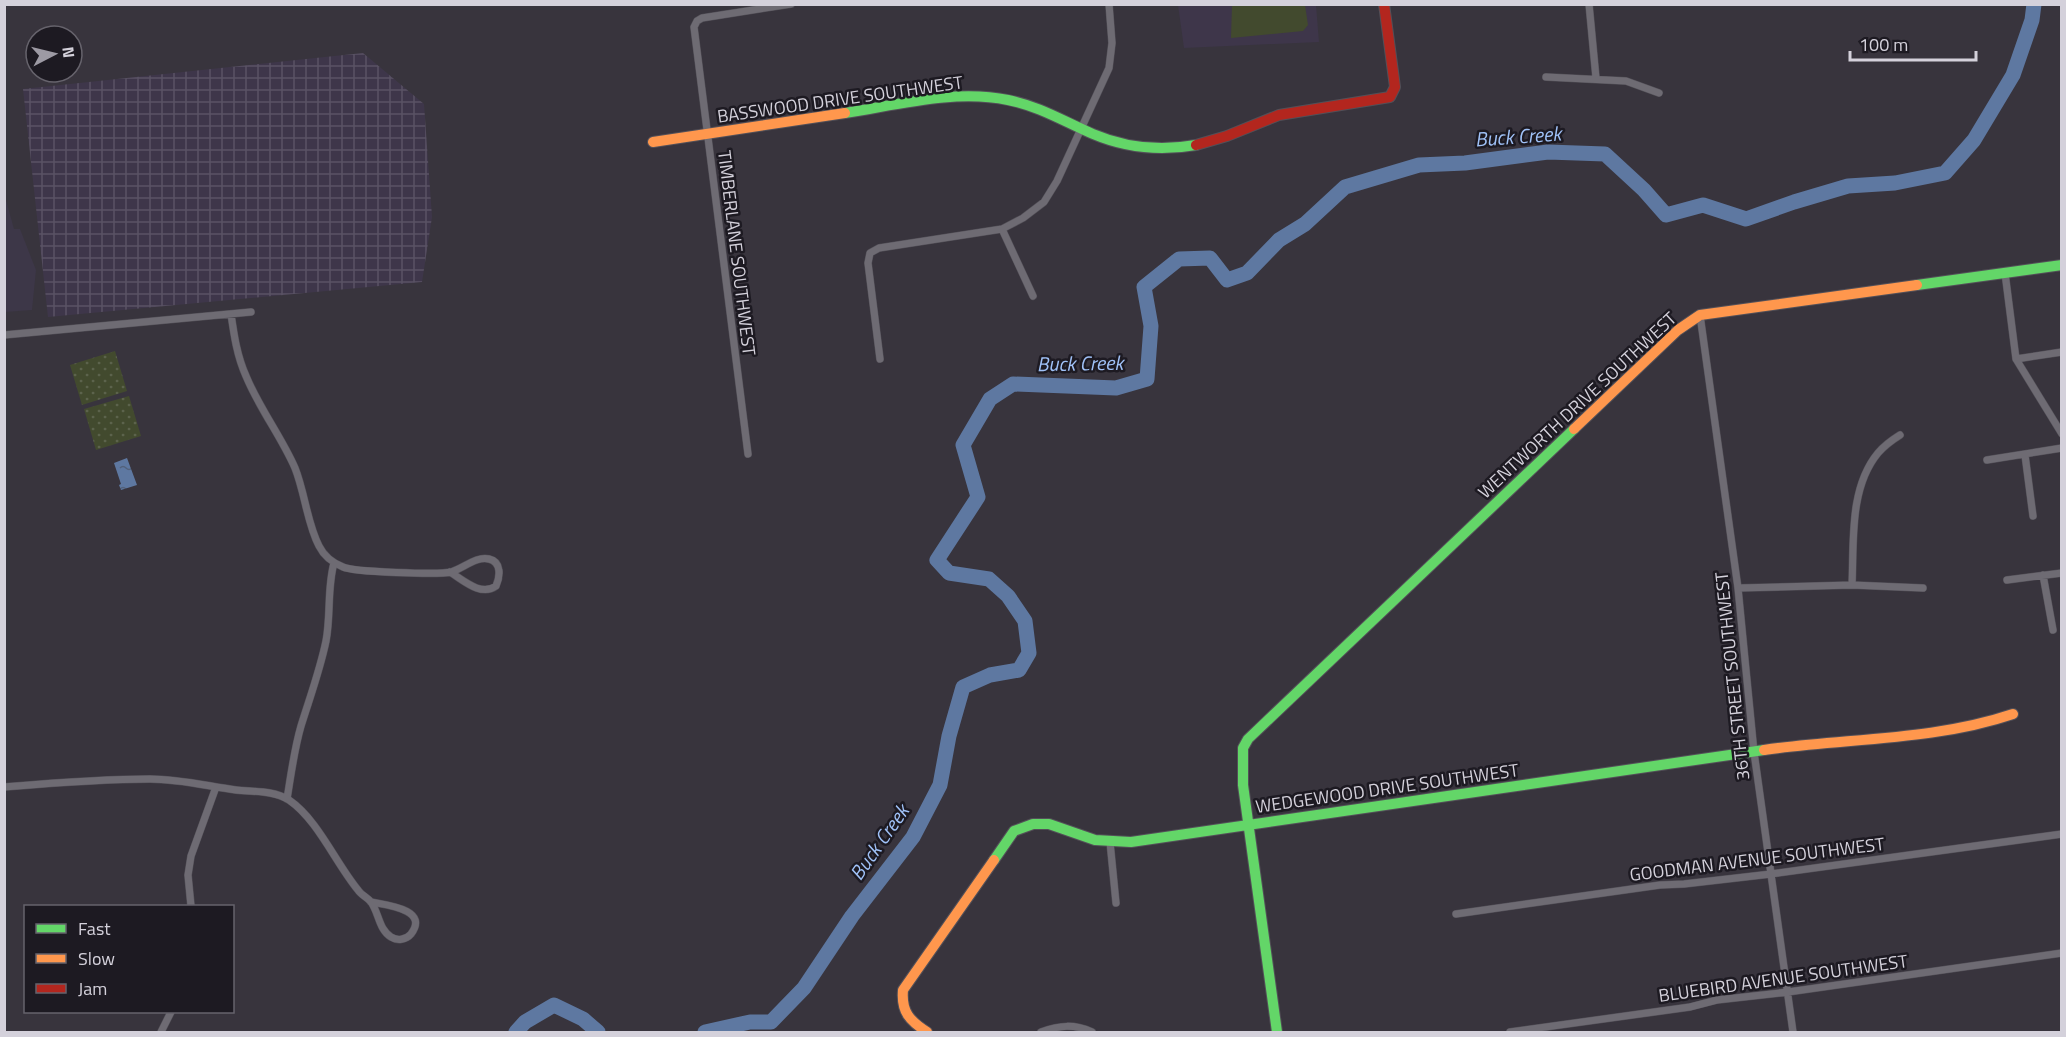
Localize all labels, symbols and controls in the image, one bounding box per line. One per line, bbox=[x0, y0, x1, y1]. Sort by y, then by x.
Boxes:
north arrow bbox=[24, 24, 84, 84]
scale bar bbox=[1850, 24, 1976, 62]
text: 100 m bbox=[1859, 31, 1908, 58]
text: N bbox=[56, 45, 81, 59]
street label: BASSWOOD DRIVE SOUTHWEST bbox=[715, 68, 965, 130]
water label: Buck Creek bbox=[1474, 117, 1564, 154]
street label: TIMBERLANE SOUTHWEST bbox=[711, 149, 763, 358]
street label: WENTWORTH DRIVE SOUTHWEST bbox=[1472, 305, 1683, 505]
water label: Buck Creek bbox=[1037, 347, 1126, 379]
street label: 36TH STREET SOUTHWEST bbox=[1708, 570, 1756, 781]
street label: WEDGEWOOD DRIVE SOUTHWEST bbox=[1254, 756, 1521, 820]
water label: Buck Creek bbox=[842, 796, 918, 886]
street label: GOODMAN AVENUE SOUTHWEST bbox=[1628, 830, 1887, 888]
legend bbox=[24, 905, 234, 1013]
text: Fast bbox=[78, 915, 111, 942]
text: Slow bbox=[78, 945, 115, 972]
street label: BLUEBIRD AVENUE SOUTHWEST bbox=[1657, 947, 1910, 1009]
text: Jam bbox=[78, 975, 107, 1002]

